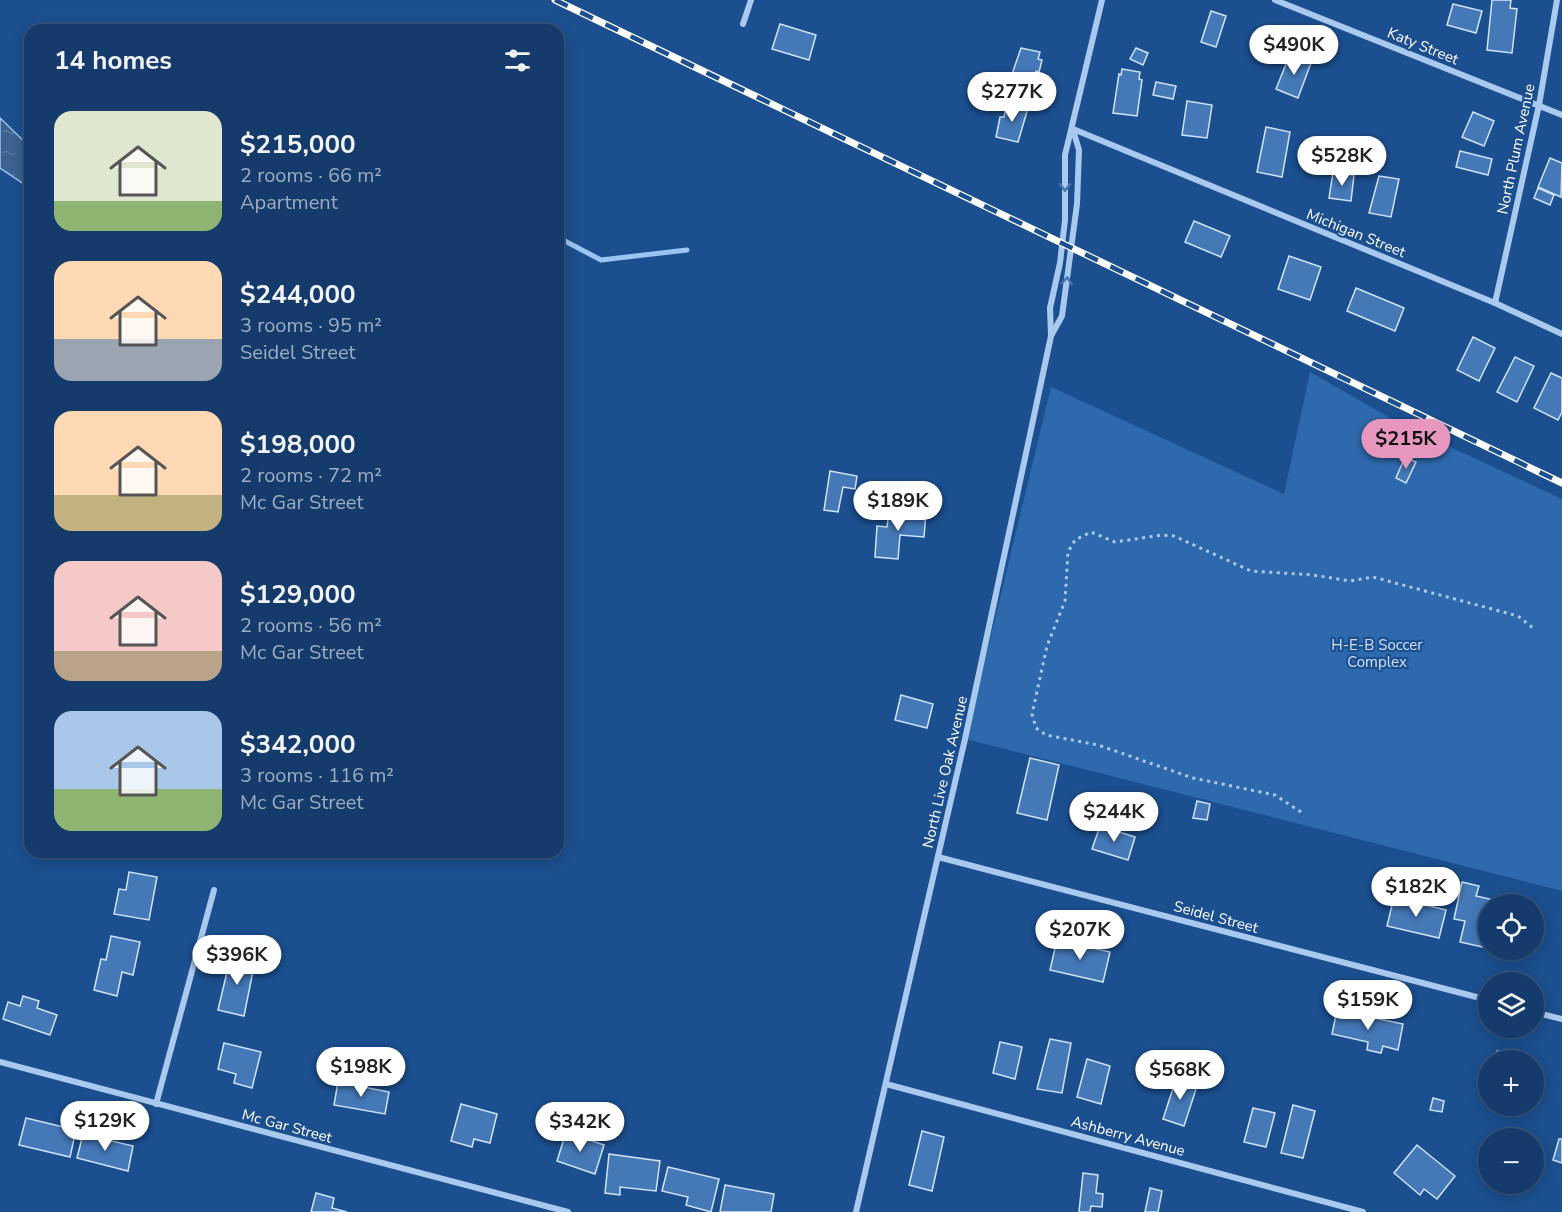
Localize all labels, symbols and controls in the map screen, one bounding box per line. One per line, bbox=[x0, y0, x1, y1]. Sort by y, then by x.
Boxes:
street label: Katy Street bbox=[1384, 23, 1462, 70]
pin: $490K bbox=[1252, 25, 1336, 76]
text: $490K bbox=[1263, 31, 1325, 58]
text: 14 homes bbox=[54, 43, 172, 78]
icon: filters bbox=[501, 44, 534, 77]
pin: $277K bbox=[970, 72, 1054, 123]
text: $277K bbox=[981, 78, 1043, 105]
street label: North Plum Avenue bbox=[1492, 82, 1540, 216]
text: $215,000 bbox=[240, 127, 356, 162]
icon: home bbox=[102, 135, 174, 207]
pin: $528K bbox=[1300, 136, 1384, 187]
text: $528K bbox=[1311, 142, 1373, 169]
text: 2 rooms · 66 m² bbox=[240, 162, 382, 189]
one-way arrow bbox=[1059, 182, 1071, 191]
text: Apartment bbox=[240, 189, 338, 216]
street label: Michigan Street bbox=[1303, 204, 1409, 262]
one-way arrow bbox=[1061, 276, 1073, 286]
text: $244,000 bbox=[240, 277, 356, 312]
icon: home bbox=[102, 285, 174, 357]
text: 3 rooms · 95 m² bbox=[240, 312, 382, 339]
text: Seidel Street bbox=[240, 339, 356, 366]
pin: $215K bbox=[1364, 419, 1448, 470]
text: $215K bbox=[1375, 425, 1437, 452]
text: $198,000 bbox=[240, 427, 356, 462]
icon: home bbox=[102, 435, 174, 507]
text: 2 rooms · 72 m² bbox=[240, 462, 382, 489]
pin: $189K bbox=[856, 481, 940, 532]
text: $189K bbox=[867, 487, 929, 514]
text: Mc Gar Street bbox=[240, 489, 364, 516]
text: $129,000 bbox=[240, 577, 356, 612]
icon: home bbox=[102, 585, 174, 657]
text: 2 rooms · 56 m² bbox=[240, 612, 382, 639]
park label: H-E-B Soccer Complex bbox=[1331, 635, 1423, 672]
text: Mc Gar Street bbox=[240, 639, 364, 666]
street label: North Live Oak Avenue bbox=[918, 694, 972, 850]
text: $342,000 bbox=[240, 727, 356, 762]
icon: home bbox=[102, 735, 174, 807]
text: 3 rooms · 116 m² bbox=[240, 762, 394, 789]
text: Mc Gar Street bbox=[240, 789, 364, 816]
pin: $244K bbox=[1072, 792, 1156, 843]
text: $244K bbox=[1083, 798, 1145, 825]
pin: $182K bbox=[1374, 867, 1458, 918]
text: $182K bbox=[1385, 873, 1447, 900]
map controls bbox=[1478, 894, 1544, 1194]
button: locate bbox=[1478, 894, 1544, 960]
street label: Seidel Street bbox=[1172, 896, 1261, 938]
pin: $207K bbox=[1038, 910, 1122, 961]
text: $207K bbox=[1049, 916, 1111, 943]
pin: $396K bbox=[195, 935, 279, 986]
text: $396K bbox=[206, 941, 268, 968]
button: layers bbox=[1478, 972, 1544, 1038]
pin: $159K bbox=[1326, 980, 1410, 1031]
text: $159K bbox=[1337, 986, 1399, 1013]
pin: $198K bbox=[319, 1047, 403, 1098]
pin: $568K bbox=[1138, 1050, 1222, 1101]
button: + bbox=[1478, 1050, 1544, 1116]
text: $198K bbox=[330, 1053, 392, 1080]
text: $568K bbox=[1149, 1056, 1211, 1083]
pin: $129K bbox=[63, 1101, 147, 1152]
pin: $342K bbox=[538, 1102, 622, 1153]
street label: Mc Gar Street bbox=[240, 1104, 335, 1148]
text: $129K bbox=[74, 1107, 136, 1134]
text: $342K bbox=[549, 1108, 611, 1135]
street label: Ashberry Avenue bbox=[1069, 1111, 1187, 1161]
button: − bbox=[1478, 1128, 1544, 1194]

